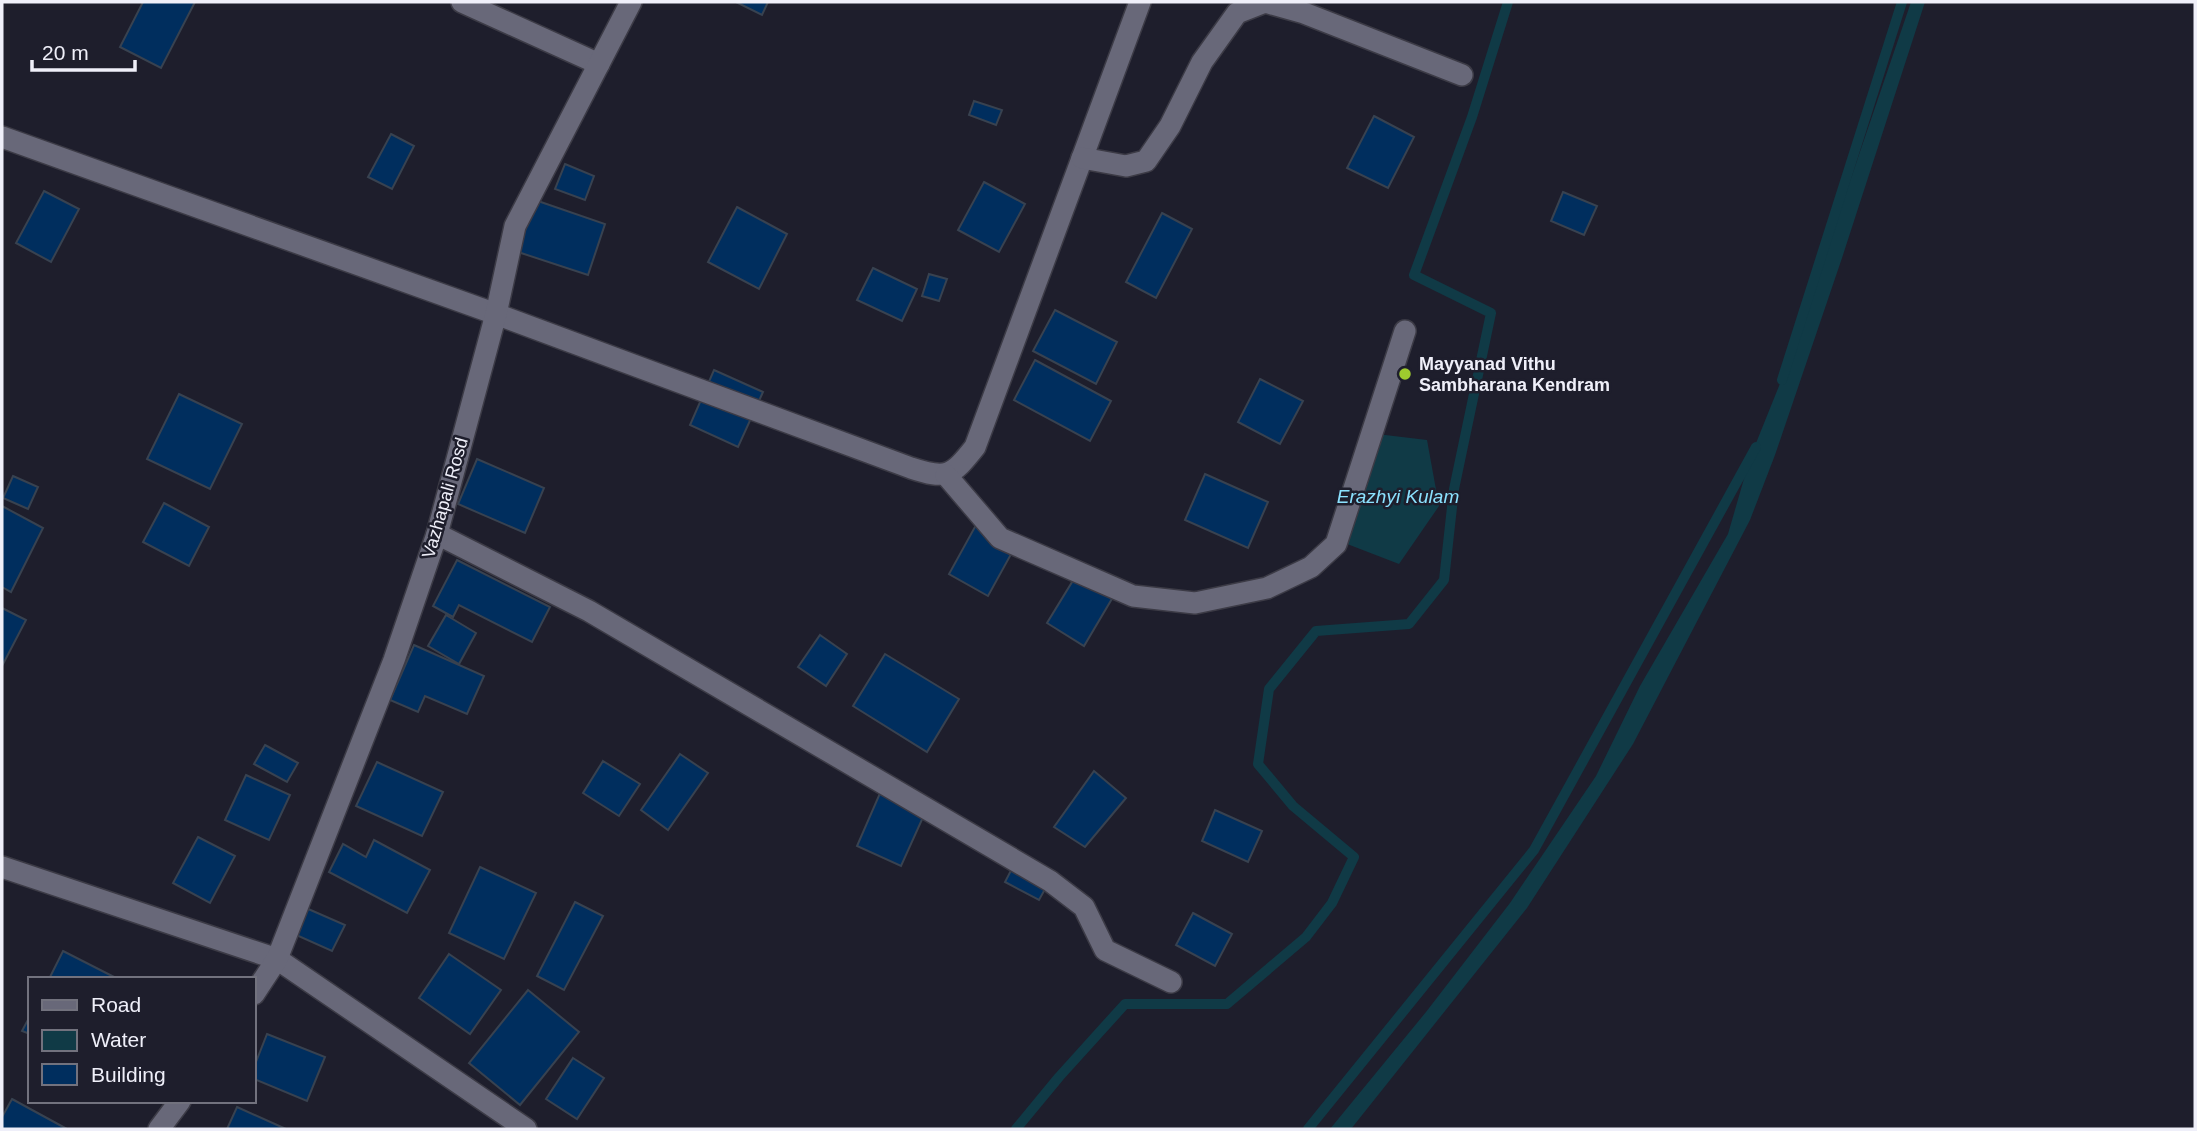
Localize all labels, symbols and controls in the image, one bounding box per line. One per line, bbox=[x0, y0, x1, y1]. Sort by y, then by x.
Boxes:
scale bar bbox=[32, 28, 135, 72]
text: 20 m bbox=[42, 41, 89, 64]
place label: Mayyanad Vithu Sambharana Kendram bbox=[1419, 354, 1610, 395]
marker: Mayyanad Vithu Sambharana Kendram bbox=[1397, 366, 1413, 382]
street label: Vazhapali Rosd bbox=[418, 435, 472, 561]
water label: Erazhyi Kulam bbox=[1337, 486, 1459, 507]
legend bbox=[28, 977, 256, 1103]
text: Road bbox=[91, 993, 141, 1016]
text: Water bbox=[91, 1028, 146, 1051]
text: Building bbox=[91, 1063, 166, 1086]

